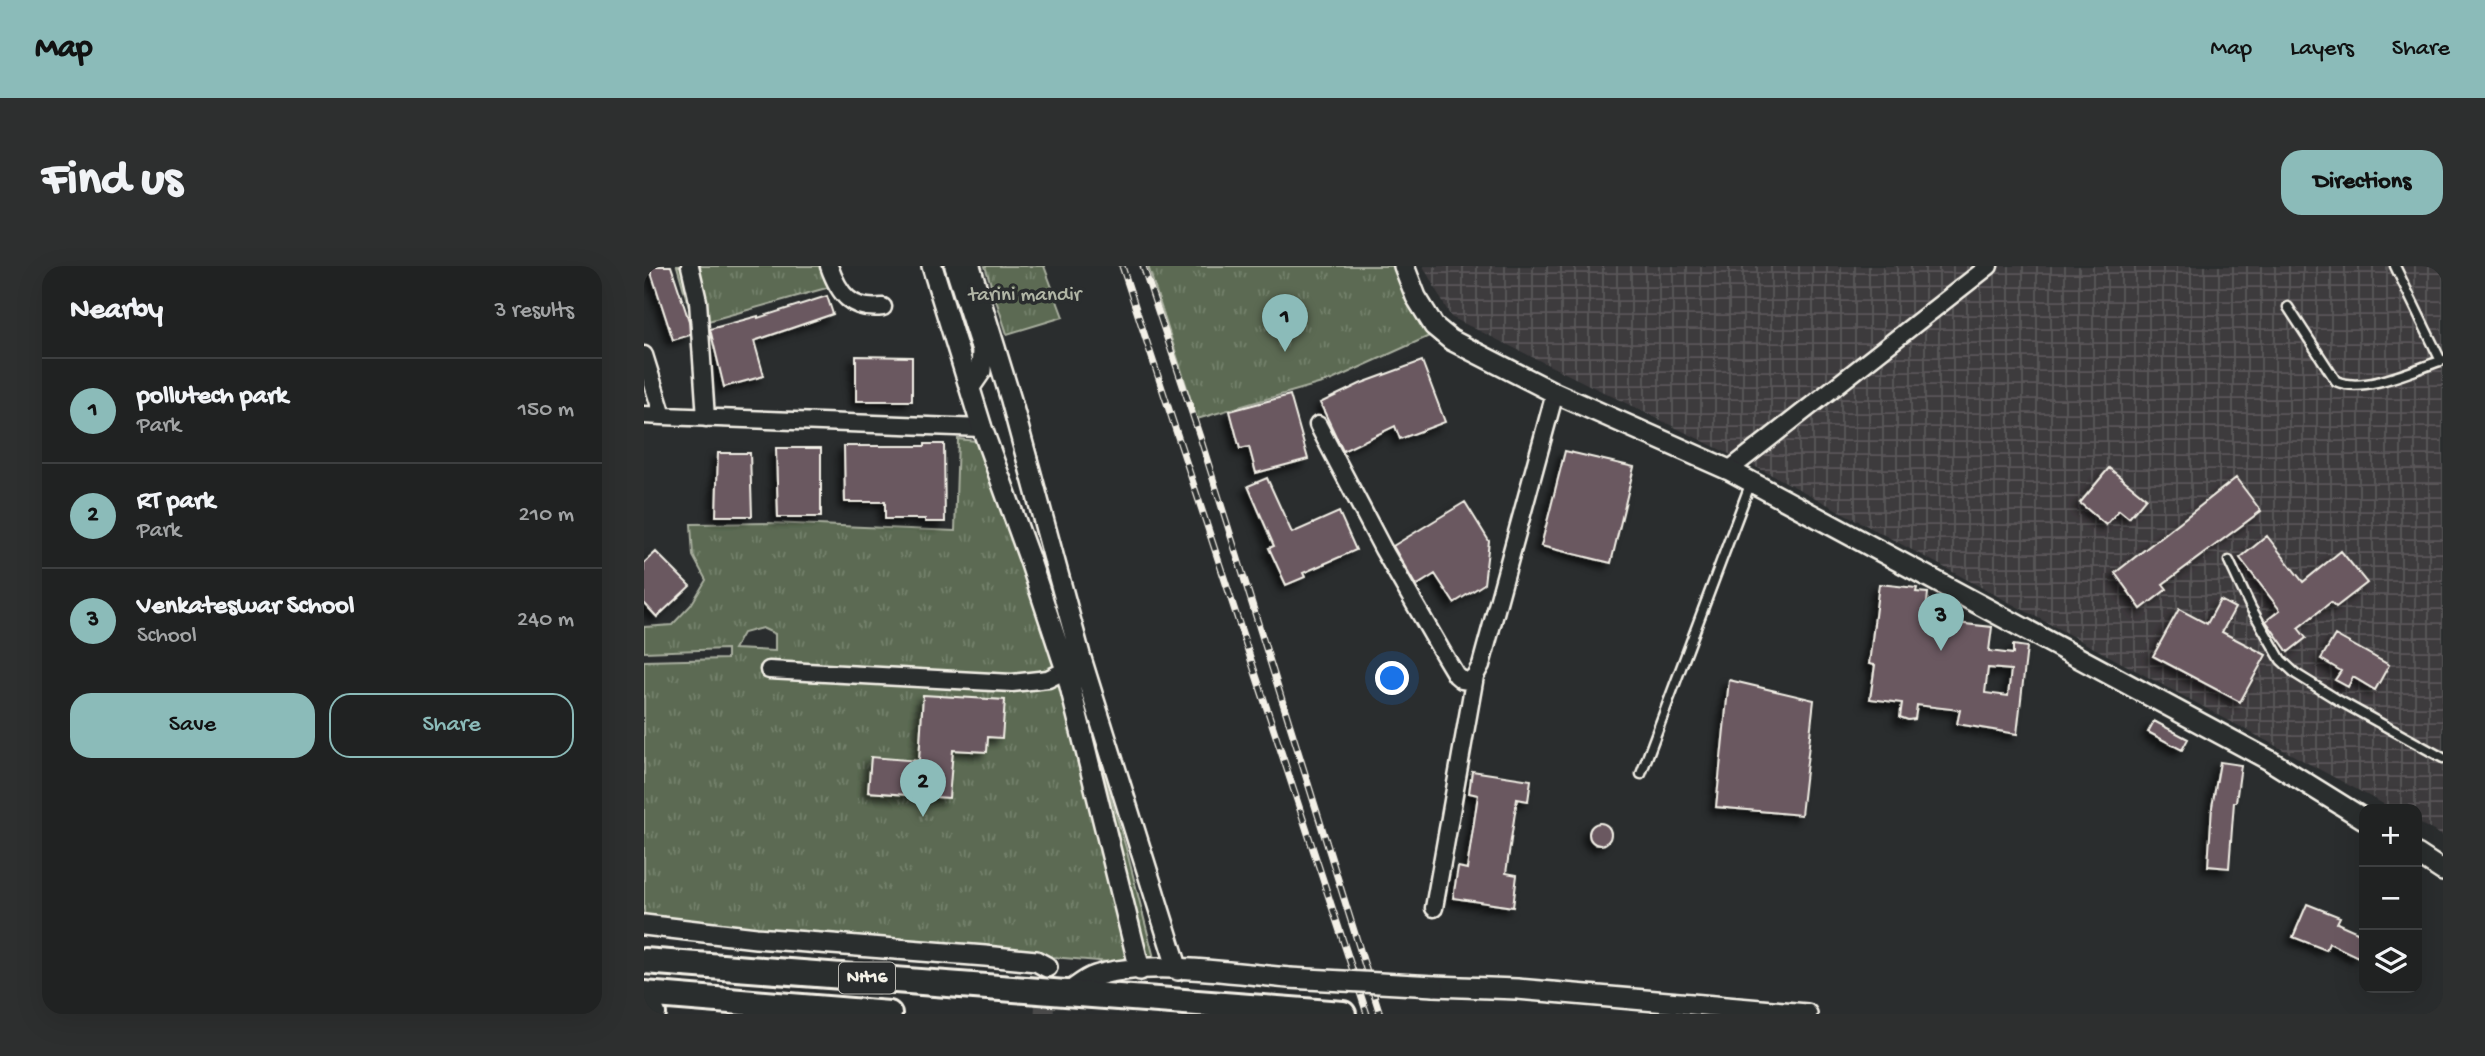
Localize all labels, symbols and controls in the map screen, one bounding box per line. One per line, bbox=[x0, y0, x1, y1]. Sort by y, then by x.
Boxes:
text: Map bbox=[35, 30, 92, 68]
text: Map bbox=[2210, 35, 2252, 64]
text: Layers bbox=[2290, 35, 2354, 64]
text: Share bbox=[2392, 35, 2450, 64]
button: Directions bbox=[2281, 150, 2443, 215]
text: Find us bbox=[42, 153, 182, 211]
park label: tarini mandir bbox=[967, 284, 1083, 309]
text: Nearby bbox=[70, 294, 163, 329]
pin: 1 bbox=[1262, 294, 1308, 352]
text: 3 results bbox=[494, 298, 574, 325]
text: pollutech park bbox=[137, 382, 288, 413]
text: 1 bbox=[88, 397, 98, 424]
text: 150 m bbox=[518, 397, 574, 424]
text: Park bbox=[137, 413, 181, 440]
text: RT park bbox=[137, 487, 215, 518]
text: 2 bbox=[87, 502, 99, 529]
text: 210 m bbox=[519, 502, 574, 529]
text: Park bbox=[137, 518, 181, 545]
text: Venkateswar School bbox=[137, 592, 354, 623]
pin: 3 bbox=[1918, 593, 1964, 651]
text: 3 bbox=[87, 607, 99, 634]
text: 240 m bbox=[517, 607, 574, 634]
text: School bbox=[137, 623, 197, 650]
your location bbox=[1375, 661, 1409, 695]
button: Save bbox=[70, 693, 315, 758]
button: Share bbox=[329, 693, 574, 758]
pin: 2 bbox=[900, 759, 946, 817]
map controls bbox=[2359, 804, 2422, 993]
button: + bbox=[2359, 804, 2422, 867]
button: − bbox=[2359, 867, 2422, 930]
button: layers bbox=[2359, 930, 2422, 993]
road number: NH16 bbox=[839, 962, 895, 993]

